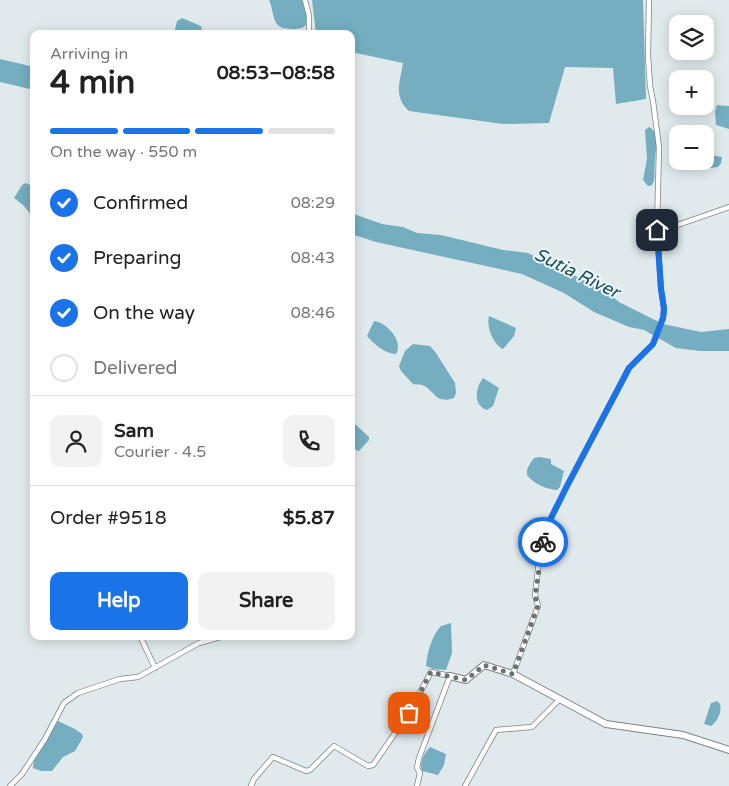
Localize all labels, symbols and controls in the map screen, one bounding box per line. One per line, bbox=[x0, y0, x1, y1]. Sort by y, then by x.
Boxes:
map controls bbox=[669, 15, 714, 170]
button: layers bbox=[669, 15, 714, 60]
text: Arriving in bbox=[50, 44, 128, 64]
text: 08:53–08:58 bbox=[217, 62, 335, 84]
text: 4 min bbox=[50, 64, 135, 102]
button: + bbox=[669, 70, 714, 115]
button: − bbox=[669, 125, 714, 170]
text: On the way · 550 m bbox=[50, 142, 197, 162]
icon: check bbox=[50, 189, 78, 217]
text: Confirmed bbox=[93, 192, 188, 214]
text: 08:29 bbox=[291, 193, 335, 213]
pin bbox=[636, 209, 678, 251]
icon: home bbox=[643, 216, 671, 244]
water label: Sutia River bbox=[531, 243, 625, 304]
icon: check bbox=[50, 244, 78, 272]
text: Preparing bbox=[93, 247, 182, 269]
text: 08:43 bbox=[291, 248, 335, 268]
icon: check bbox=[50, 299, 78, 327]
text: On the way bbox=[93, 302, 195, 324]
text: 08:46 bbox=[291, 303, 335, 323]
text: Delivered bbox=[93, 357, 178, 379]
button: person bbox=[50, 415, 102, 467]
button: phone bbox=[283, 415, 335, 467]
text: Sam bbox=[114, 420, 154, 442]
text: Courier · 4.5 bbox=[114, 442, 206, 462]
text: Order #9518 bbox=[50, 507, 167, 529]
text: $5.87 bbox=[283, 507, 335, 529]
courier bbox=[518, 517, 568, 567]
icon: bike bbox=[529, 528, 557, 556]
button: Help bbox=[50, 572, 188, 630]
button: Share bbox=[198, 572, 335, 630]
pin bbox=[388, 692, 430, 734]
icon: bag bbox=[395, 699, 423, 727]

